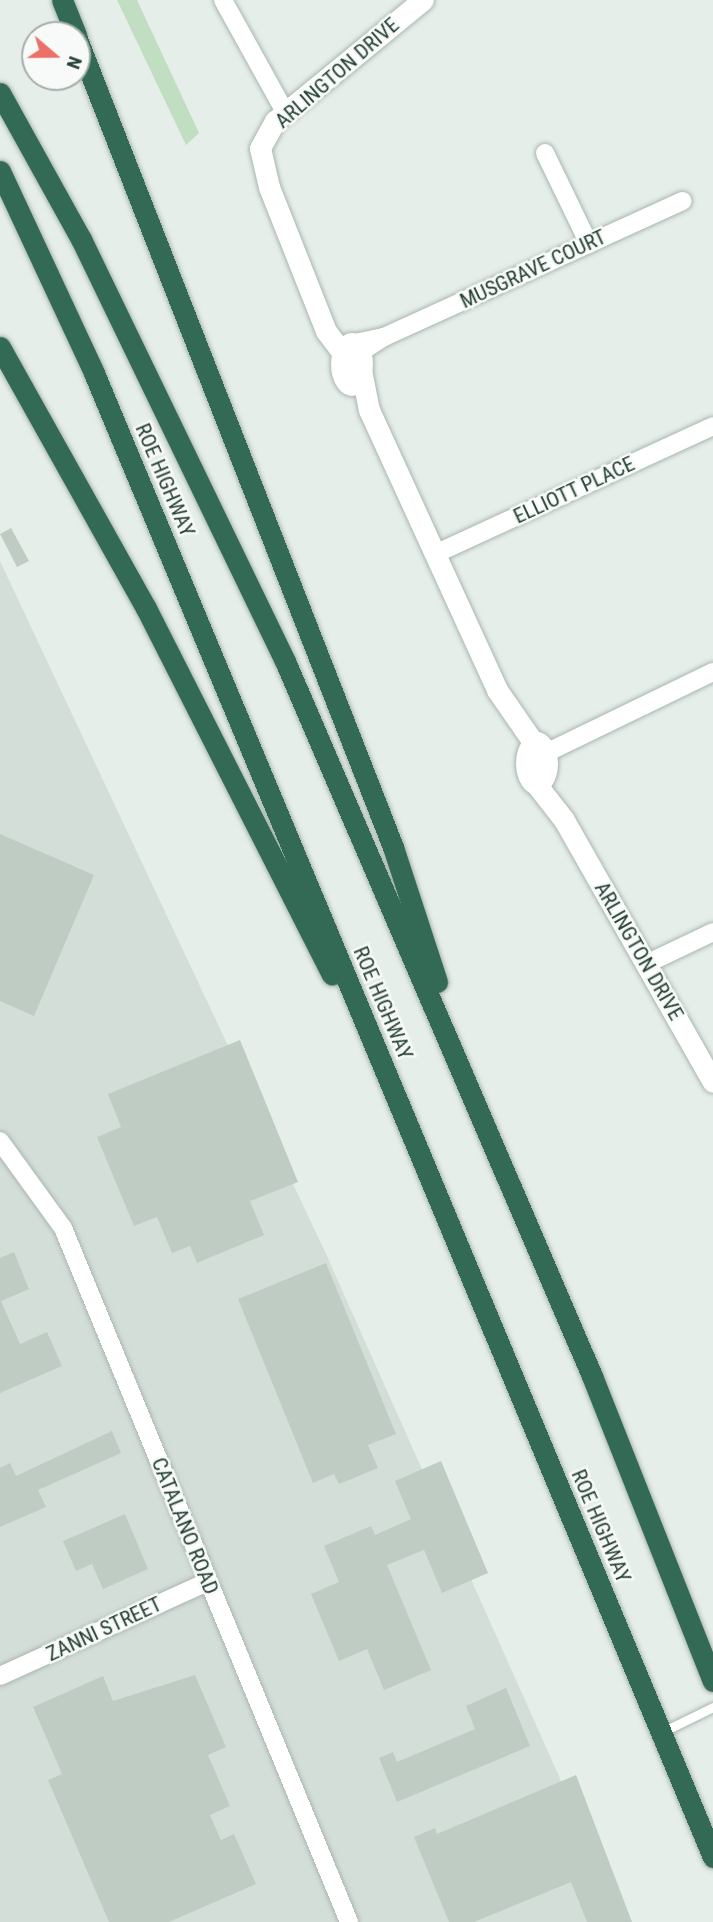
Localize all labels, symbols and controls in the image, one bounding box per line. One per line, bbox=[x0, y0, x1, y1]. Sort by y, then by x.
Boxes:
street label: ARLINGTON DRIVE bbox=[270, 12, 404, 134]
north arrow bbox=[21, 21, 91, 91]
text: N bbox=[62, 53, 87, 72]
street label: MUSGRAVE COURT bbox=[456, 224, 610, 314]
street label: ROE HIGHWAY bbox=[130, 420, 200, 540]
street label: ELLIOTT PLACE bbox=[509, 451, 639, 529]
street label: ARLINGTON DRIVE bbox=[589, 877, 689, 1025]
street label: ROE HIGHWAY bbox=[348, 943, 418, 1063]
street label: CATALANO ROAD bbox=[146, 1454, 224, 1598]
street label: ROE HIGHWAY bbox=[566, 1466, 636, 1586]
street label: ZANNI STREET bbox=[42, 1591, 166, 1667]

